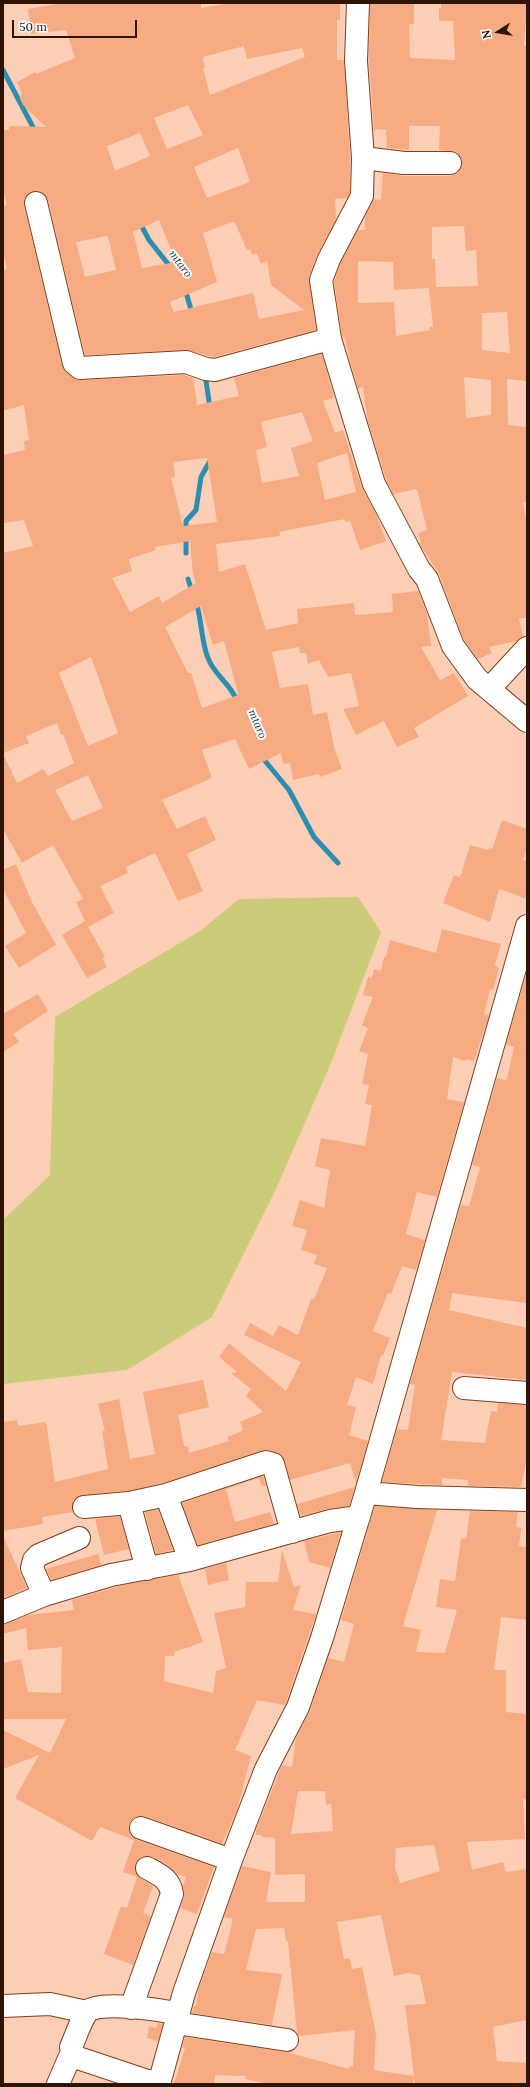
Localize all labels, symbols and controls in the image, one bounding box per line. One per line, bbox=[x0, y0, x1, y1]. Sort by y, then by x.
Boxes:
scale bar bbox=[14, 12, 139, 38]
north arrow bbox=[478, 12, 518, 52]
text: 50 m bbox=[19, 19, 47, 34]
text: N bbox=[479, 29, 494, 40]
water label: mtaro bbox=[166, 248, 194, 280]
water label: mtaro bbox=[245, 707, 269, 741]

